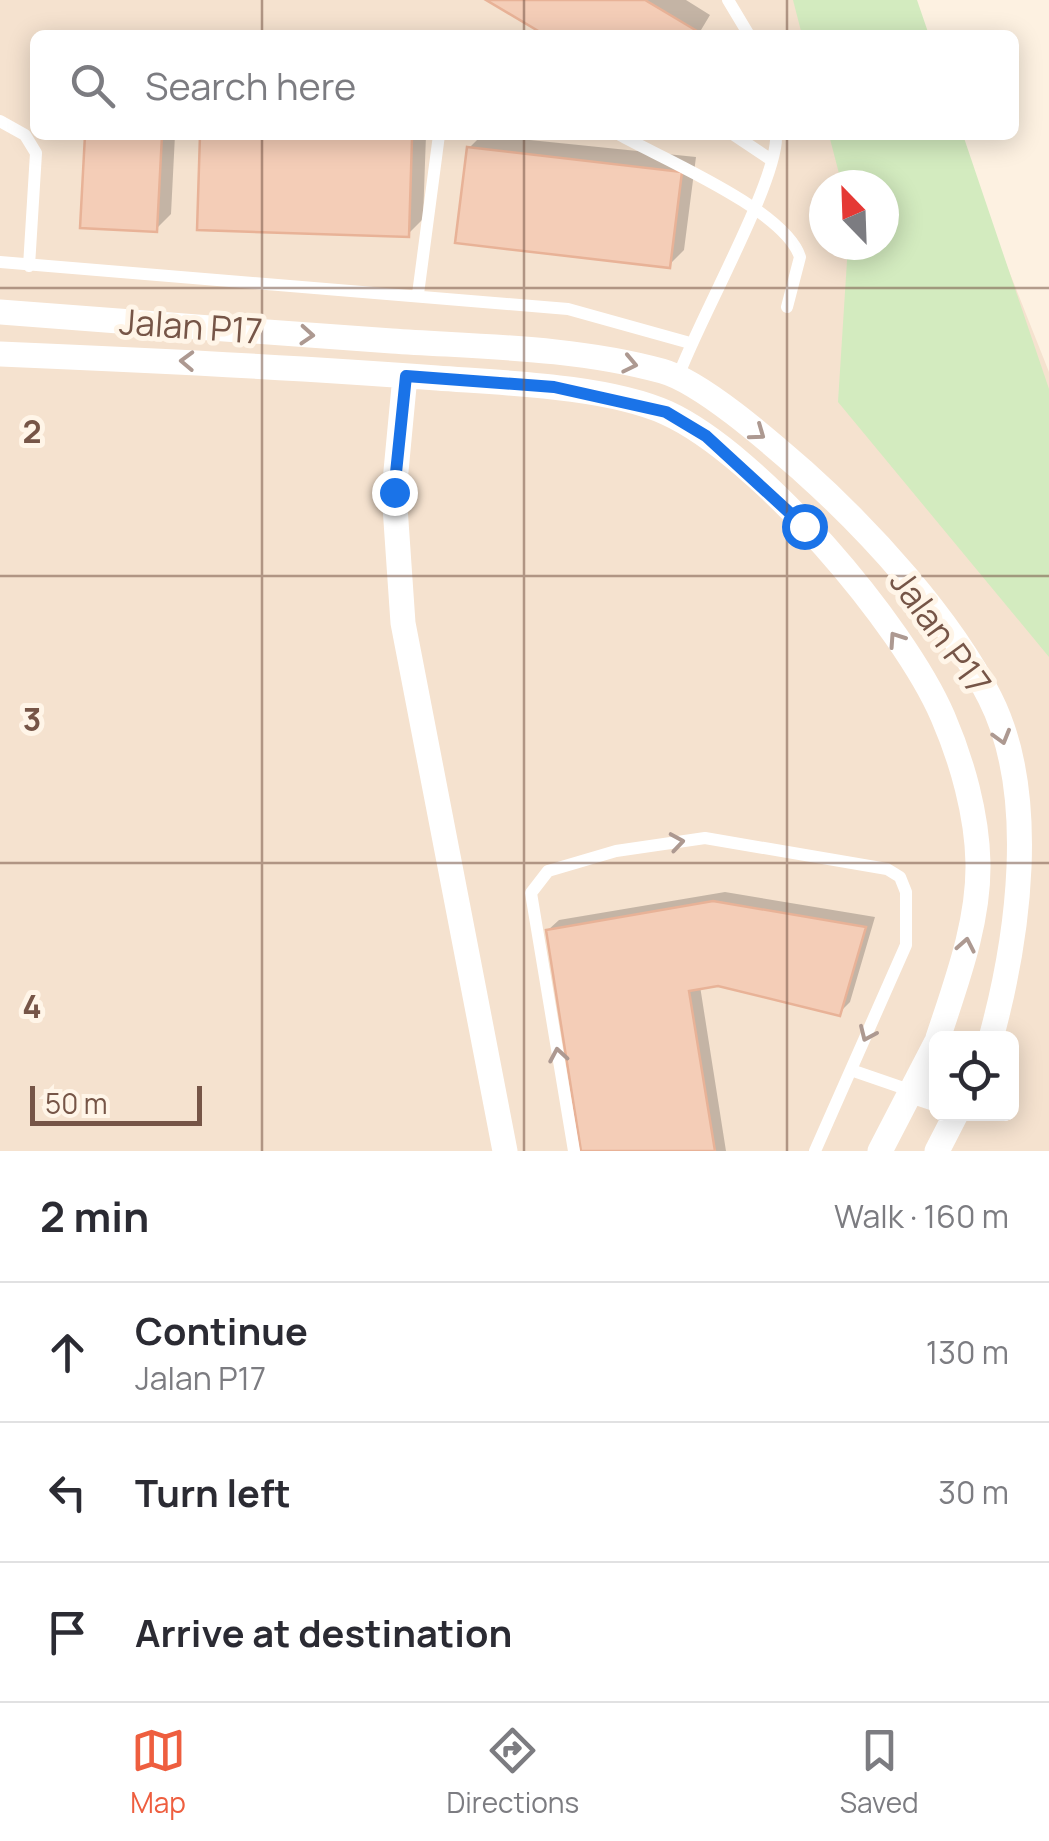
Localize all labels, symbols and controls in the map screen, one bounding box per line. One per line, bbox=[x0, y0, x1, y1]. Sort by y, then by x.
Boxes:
search box bbox=[30, 30, 1019, 140]
icon: search bbox=[65, 58, 120, 113]
text: Search here bbox=[145, 59, 356, 111]
north arrow bbox=[809, 170, 899, 260]
street label: Jalan P17 bbox=[118, 297, 264, 355]
one-way arrow bbox=[299, 323, 315, 345]
one-way arrow bbox=[178, 351, 194, 372]
one-way arrow bbox=[621, 352, 638, 373]
text: 2 bbox=[22, 409, 42, 453]
one-way arrow bbox=[746, 421, 765, 439]
route end bbox=[372, 470, 418, 516]
route start bbox=[782, 504, 828, 550]
street label: Jalan P17 bbox=[879, 560, 1003, 704]
one-way arrow bbox=[890, 632, 908, 651]
text: 3 bbox=[23, 697, 41, 741]
one-way arrow bbox=[990, 728, 1011, 745]
one-way arrow bbox=[669, 832, 686, 853]
one-way arrow bbox=[955, 937, 976, 954]
text: 4 bbox=[22, 984, 42, 1028]
one-way arrow bbox=[859, 1024, 879, 1042]
map controls bbox=[929, 1031, 1019, 1121]
button: locate bbox=[929, 1031, 1019, 1121]
one-way arrow bbox=[548, 1047, 569, 1063]
scale bar bbox=[30, 1081, 202, 1126]
text: 50 m bbox=[45, 1084, 108, 1122]
text: 2 min bbox=[40, 1187, 149, 1245]
text: Walk · 160 m bbox=[834, 1194, 1009, 1238]
text: Continue bbox=[135, 1304, 308, 1356]
icon: ahead bbox=[40, 1325, 95, 1380]
text: 130 m bbox=[926, 1330, 1009, 1374]
text: Jalan P17 bbox=[135, 1356, 266, 1400]
icon: left bbox=[40, 1465, 95, 1520]
text: Turn left bbox=[135, 1466, 291, 1518]
text: 30 m bbox=[938, 1470, 1009, 1514]
icon: arrive bbox=[40, 1605, 95, 1660]
text: Arrive at destination bbox=[135, 1606, 512, 1658]
tab: Map bbox=[130, 1723, 186, 1821]
tab: Directions bbox=[447, 1723, 579, 1821]
tab: Saved bbox=[840, 1723, 919, 1821]

